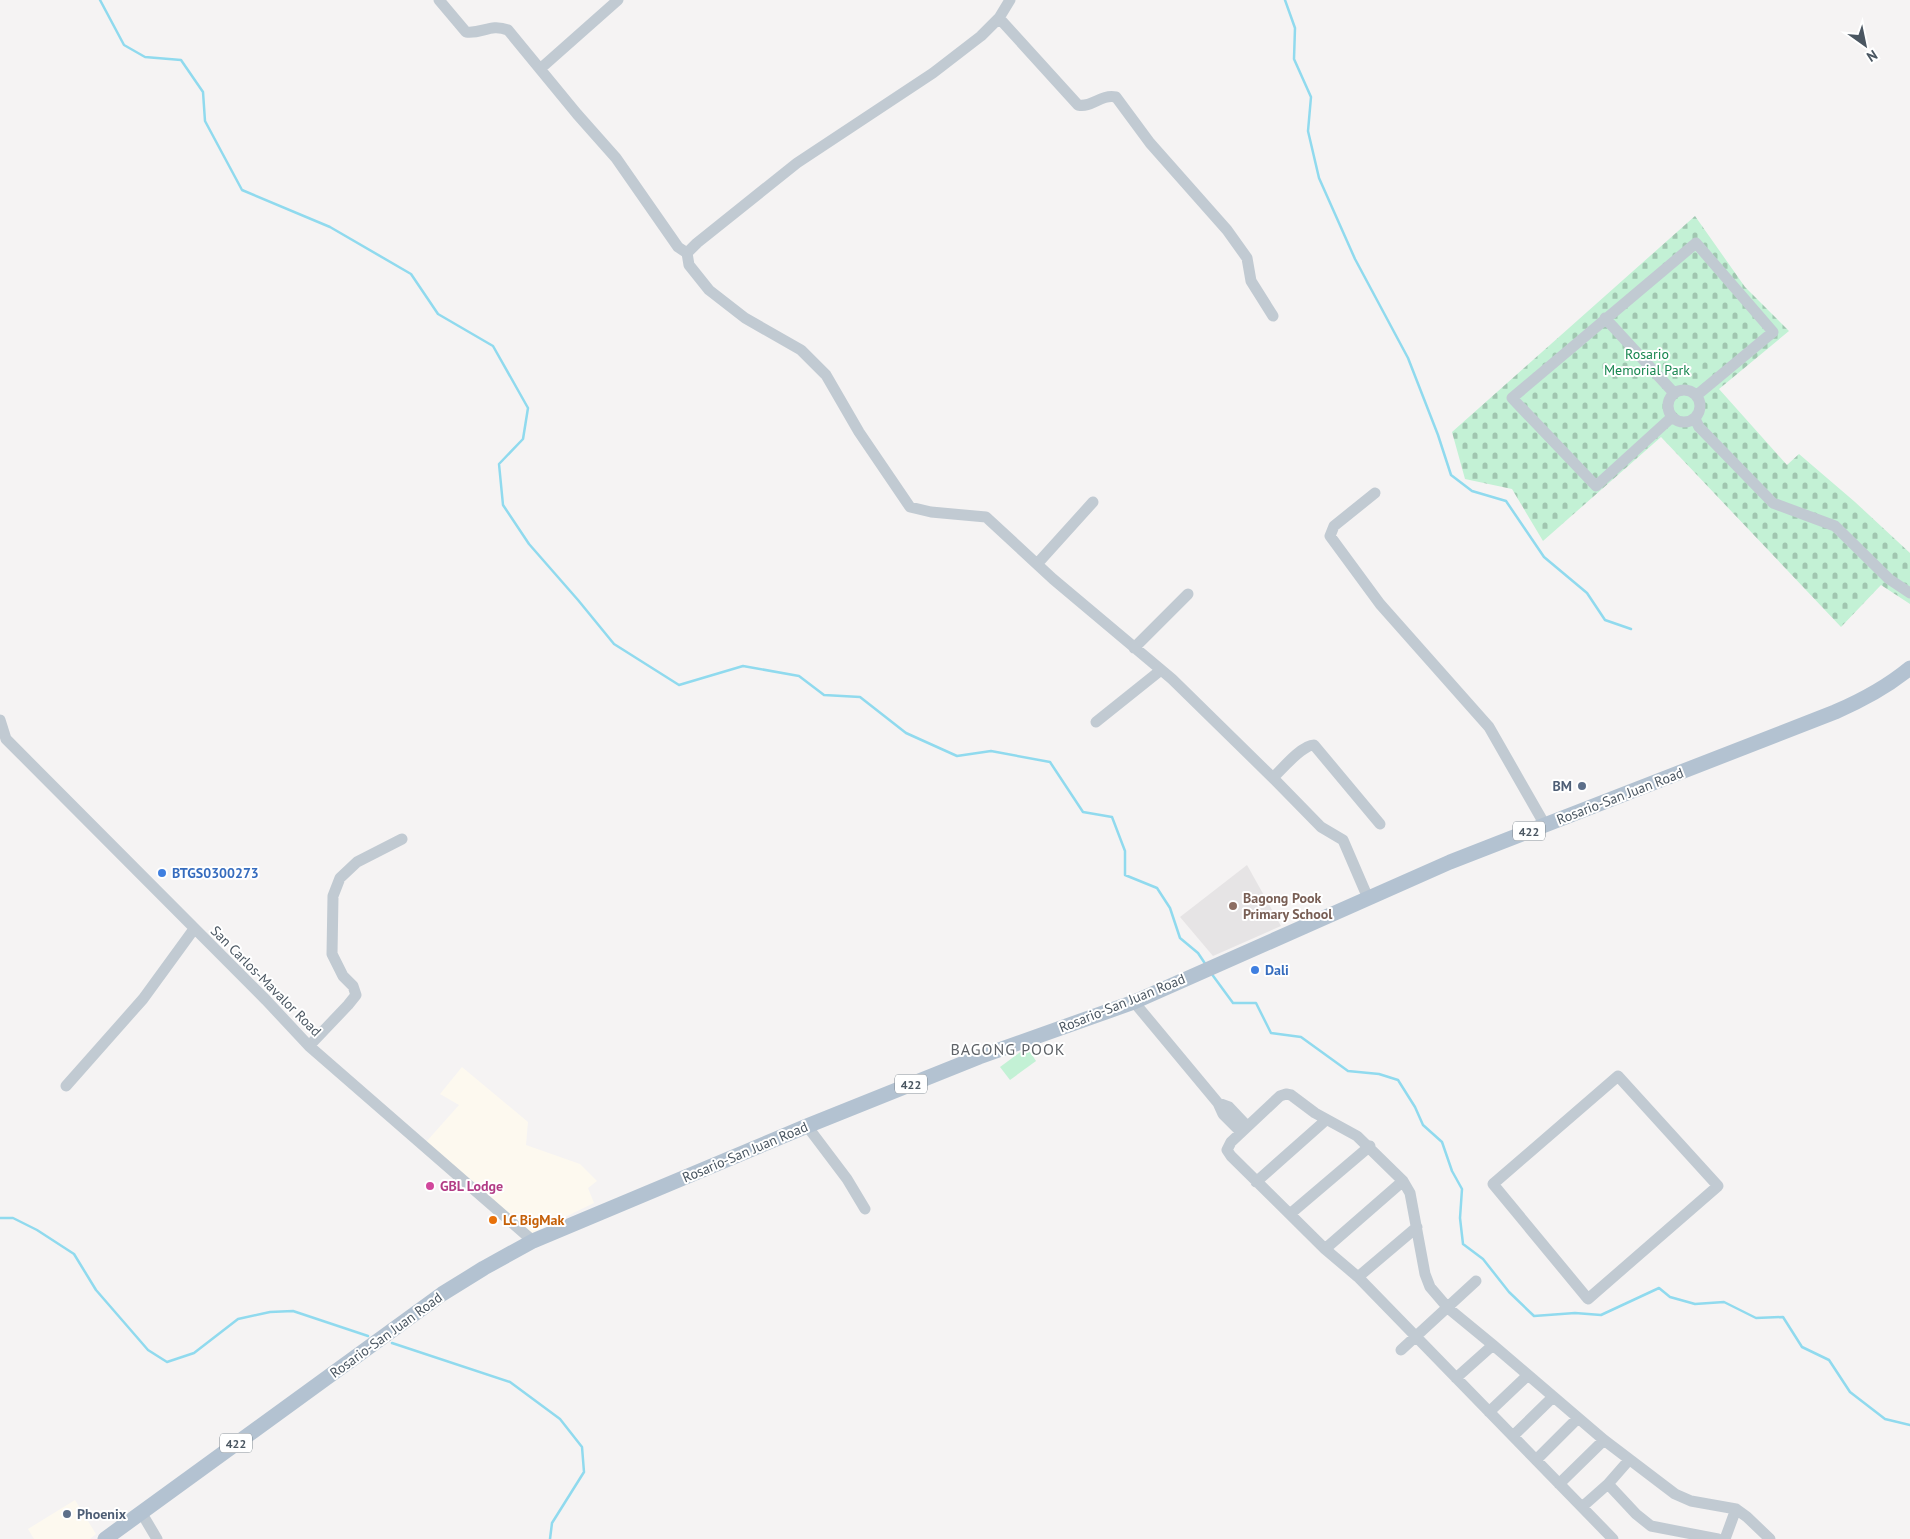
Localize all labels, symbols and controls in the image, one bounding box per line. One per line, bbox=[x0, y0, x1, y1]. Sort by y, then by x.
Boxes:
north arrow bbox=[1840, 20, 1890, 70]
text: N bbox=[1863, 46, 1881, 66]
park label: Rosario Memorial Park bbox=[1604, 345, 1690, 379]
street label: Rosario-San Juan Road bbox=[1554, 764, 1686, 828]
place label: BM bbox=[1553, 777, 1572, 795]
marker: BM bbox=[1576, 780, 1588, 792]
road number: 422 bbox=[1513, 821, 1545, 840]
place label: BTGS0300273 bbox=[172, 864, 259, 882]
marker: BTGS0300273 bbox=[156, 867, 168, 879]
place label: Bagong Pook Primary School bbox=[1243, 889, 1333, 923]
marker: Bagong Pook Primary School bbox=[1227, 900, 1239, 912]
street label: San Carlos-Mavalor Road bbox=[207, 922, 325, 1040]
place label: Dali bbox=[1265, 961, 1289, 979]
marker: Dali bbox=[1249, 964, 1261, 976]
street label: Rosario-San Juan Road bbox=[1056, 969, 1188, 1037]
district label: BAGONG POOK bbox=[950, 1039, 1066, 1059]
road number: 422 bbox=[895, 1074, 927, 1094]
street label: Rosario-San Juan Road bbox=[680, 1117, 810, 1187]
place label: GBL Lodge bbox=[440, 1177, 503, 1195]
marker: GBL Lodge bbox=[424, 1180, 436, 1192]
place label: LC BigMak bbox=[503, 1211, 564, 1229]
marker: LC BigMak bbox=[487, 1214, 499, 1226]
street label: Rosario-San Juan Road bbox=[326, 1288, 446, 1382]
road number: 422 bbox=[220, 1434, 252, 1452]
place label: Phoenix bbox=[77, 1505, 127, 1523]
marker: Phoenix bbox=[61, 1508, 73, 1520]

